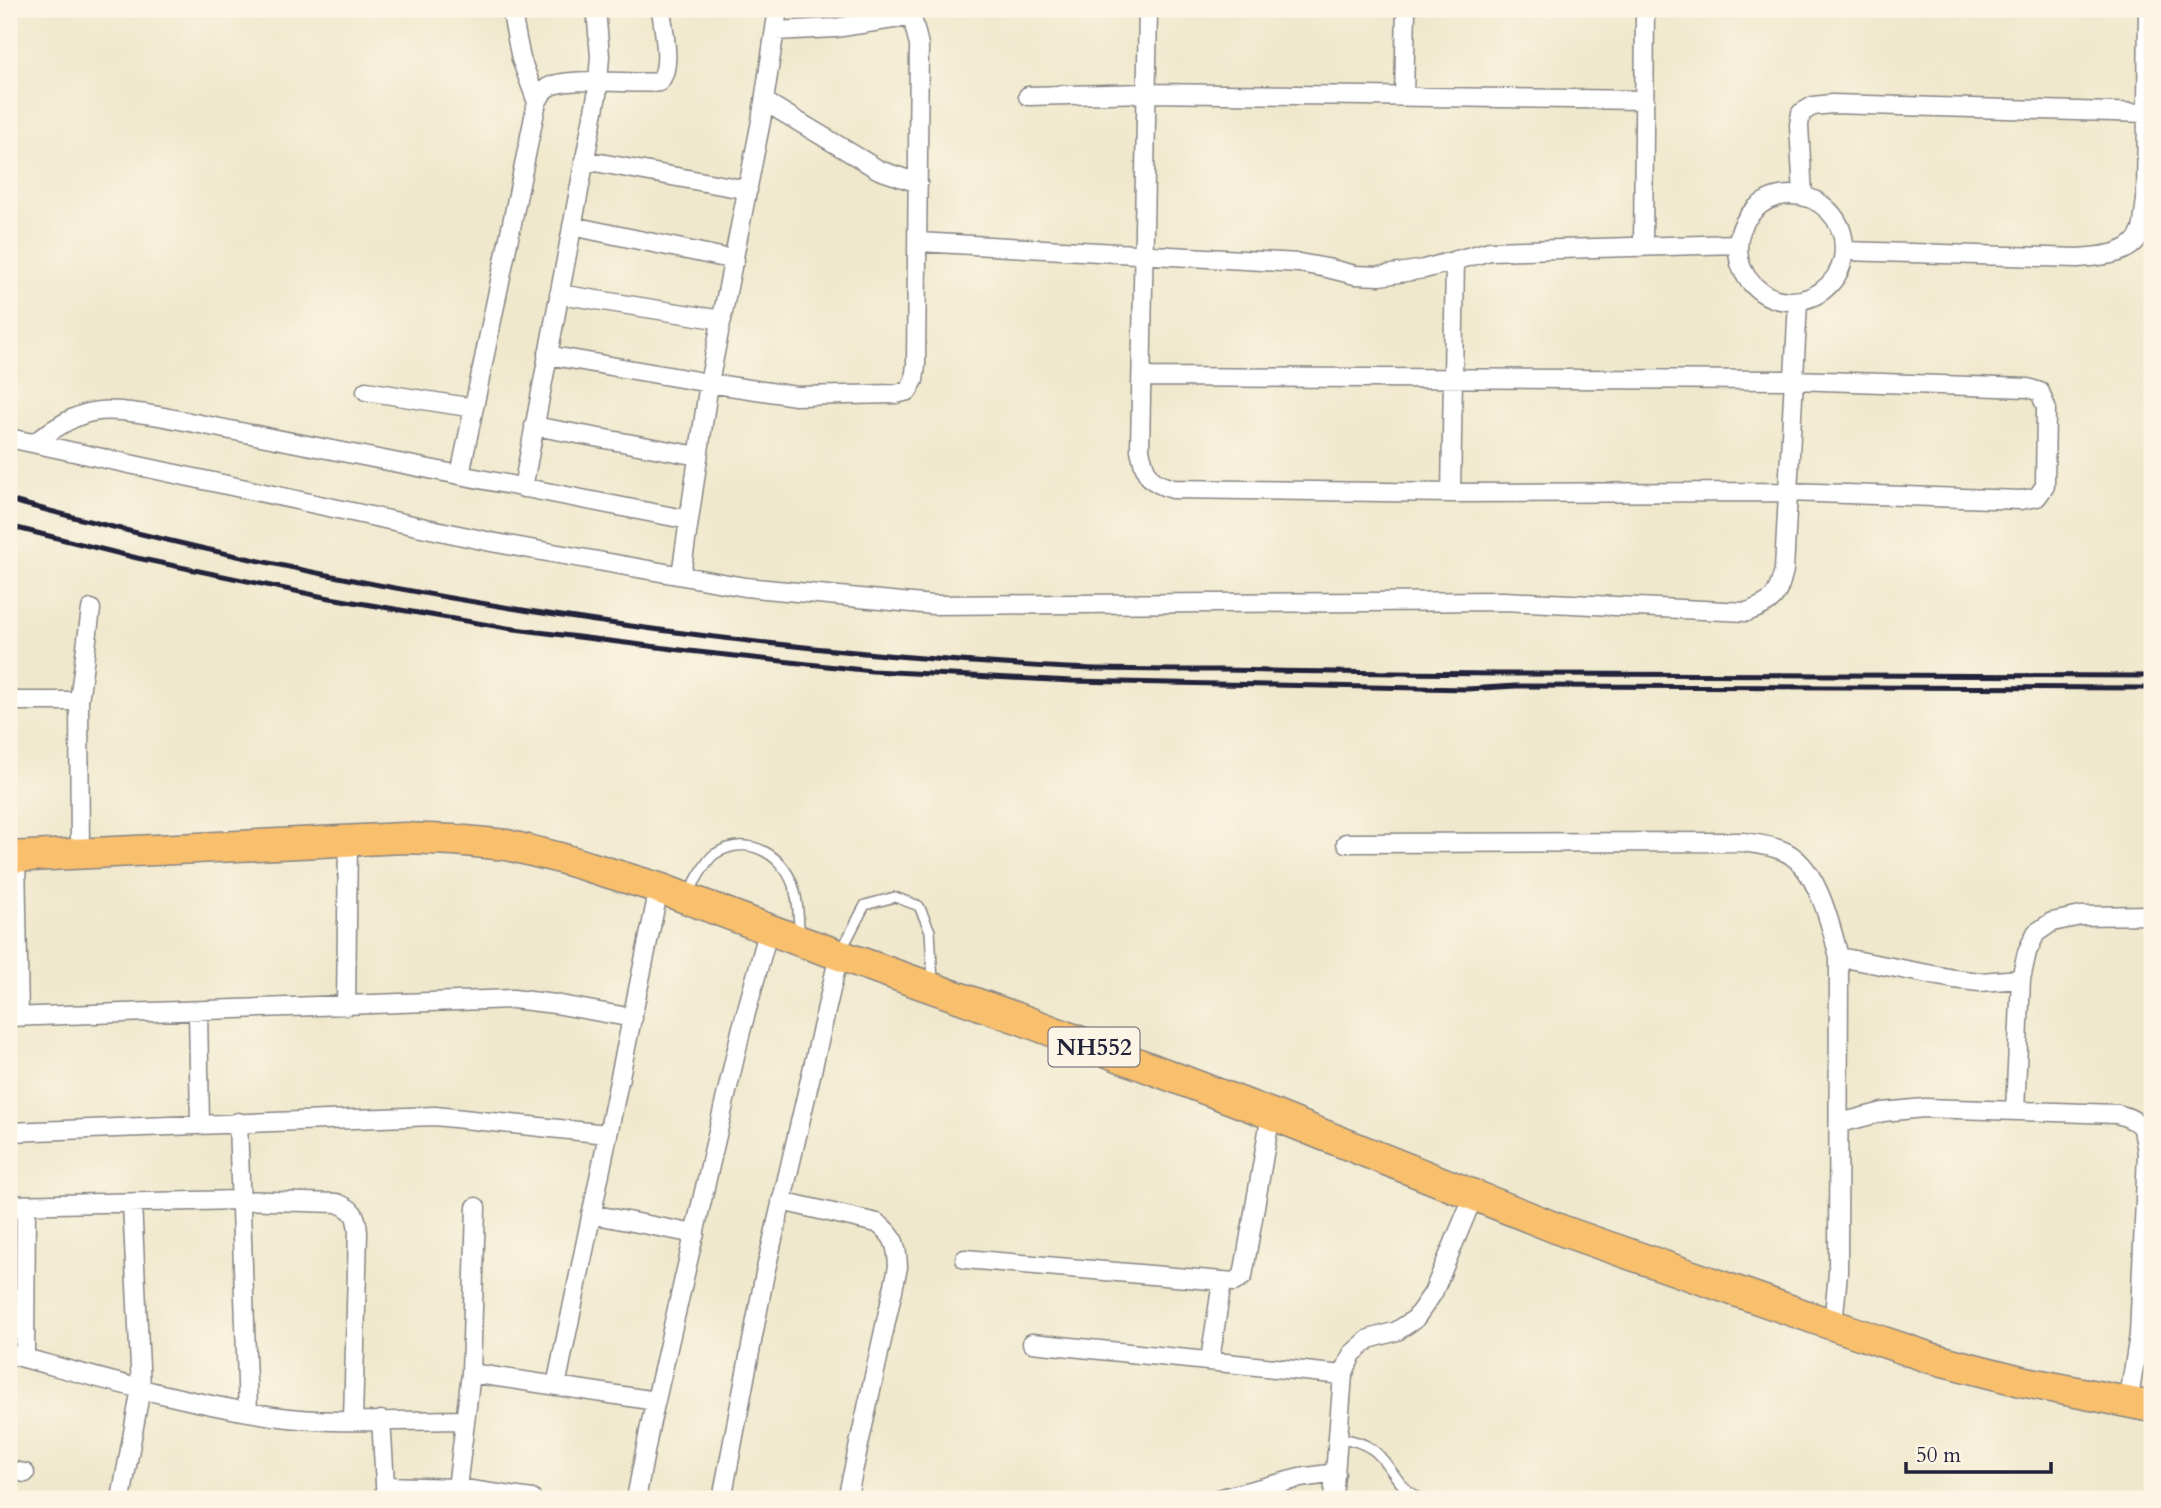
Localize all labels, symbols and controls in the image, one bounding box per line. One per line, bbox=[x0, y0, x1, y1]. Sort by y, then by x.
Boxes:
road number: NH552 bbox=[1048, 1028, 1140, 1066]
scale bar bbox=[1906, 1431, 2051, 1475]
text: 50 m bbox=[1916, 1441, 1961, 1470]

